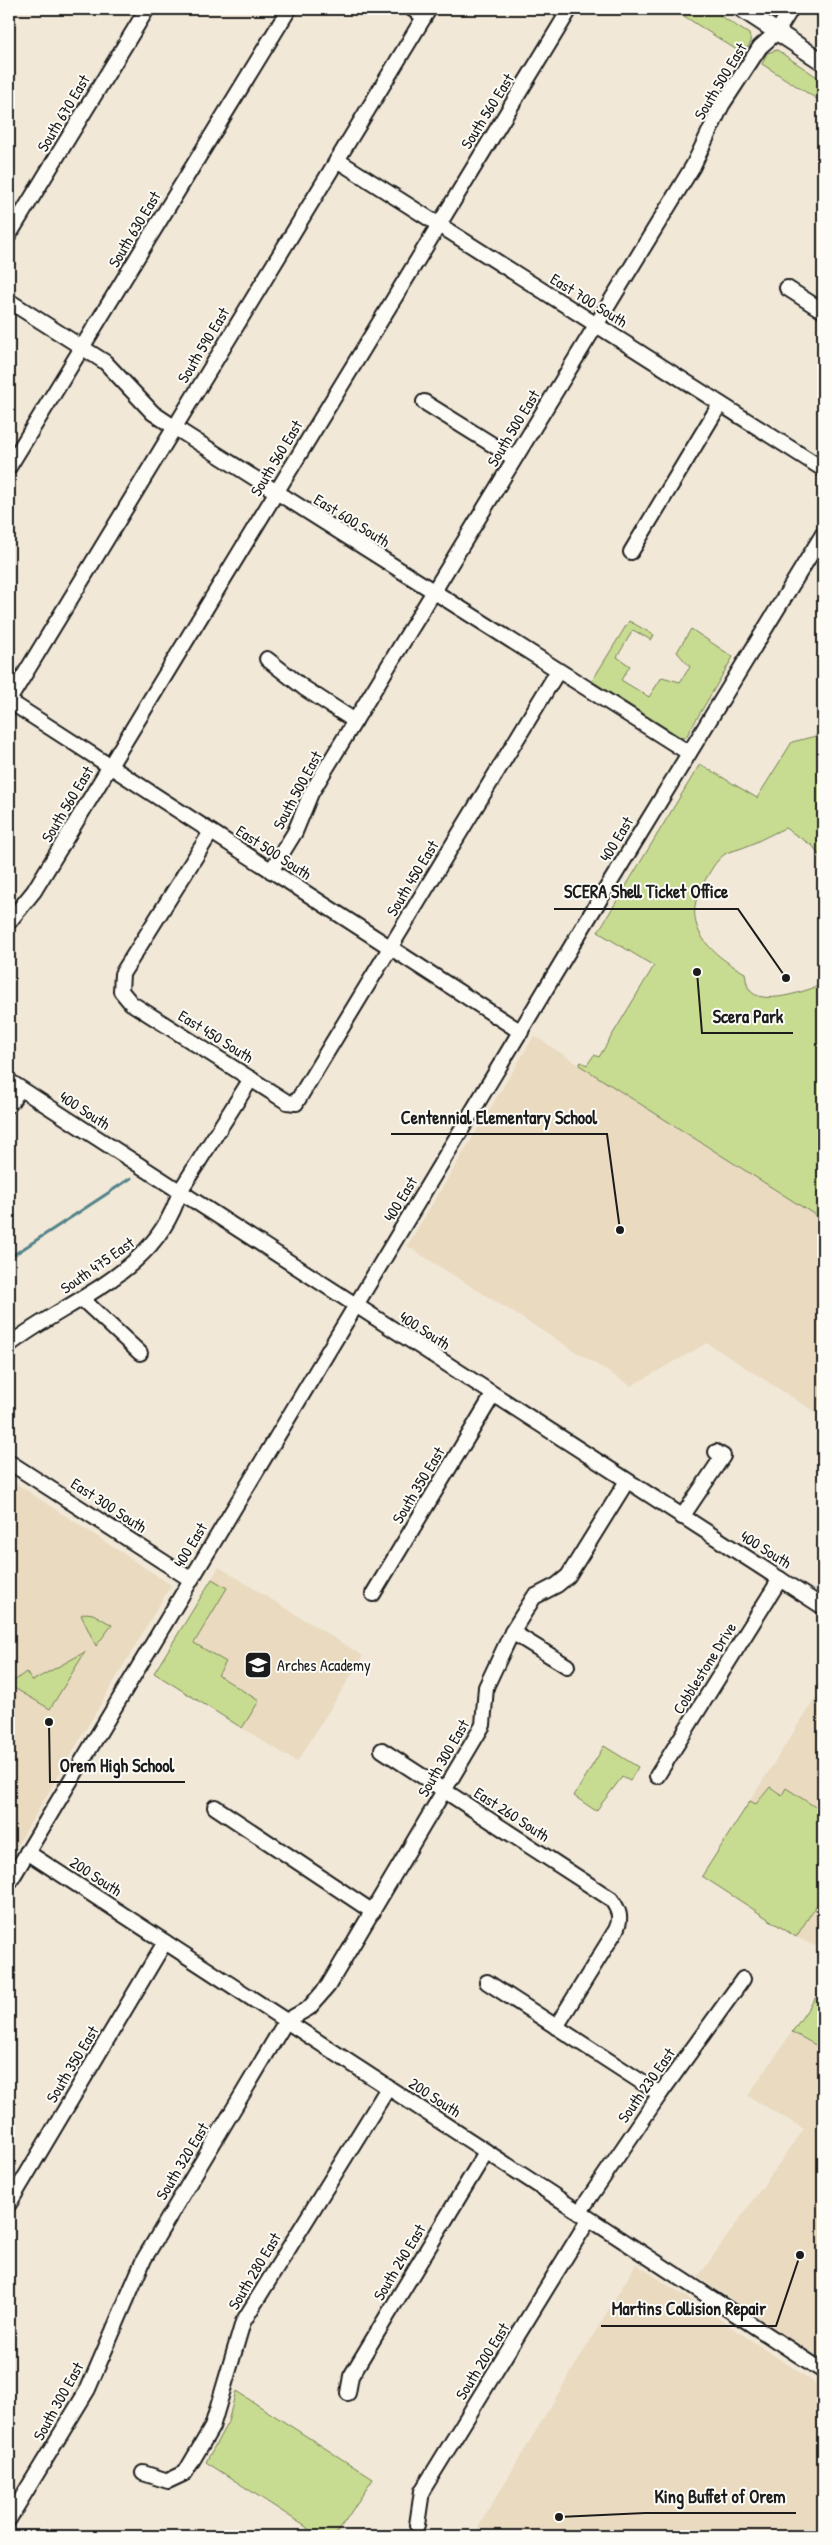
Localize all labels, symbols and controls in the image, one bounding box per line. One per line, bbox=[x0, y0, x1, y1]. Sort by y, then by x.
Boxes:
street label: South 500 East bbox=[688, 38, 752, 123]
street label: South 560 East bbox=[455, 69, 519, 153]
street label: South 670 East bbox=[31, 70, 95, 156]
street label: South 630 East bbox=[103, 186, 166, 271]
street label: East 700 South bbox=[546, 268, 632, 333]
street label: South 590 East bbox=[172, 303, 234, 387]
street label: South 500 East bbox=[481, 385, 545, 470]
street label: South 560 East bbox=[245, 415, 308, 500]
street label: East 600 South bbox=[310, 488, 394, 552]
street label: South 500 East bbox=[267, 746, 327, 833]
street label: South 560 East bbox=[36, 761, 99, 846]
street label: 400 East bbox=[594, 812, 638, 866]
street label: East 500 South bbox=[232, 819, 316, 885]
street label: South 450 East bbox=[381, 836, 443, 920]
callout: SCERA Shell Ticket Office bbox=[554, 876, 738, 909]
text: SCERA Shell Ticket Office bbox=[564, 879, 729, 904]
callout: Scera Park bbox=[702, 1000, 793, 1033]
street label: East 450 South bbox=[174, 1004, 258, 1068]
text: Scera Park bbox=[713, 1004, 784, 1029]
street label: 400 South bbox=[55, 1085, 115, 1135]
callout: Centennial Elementary School bbox=[391, 1101, 607, 1134]
text: Centennial Elementary School bbox=[401, 1105, 598, 1131]
street label: 400 East bbox=[378, 1172, 422, 1226]
street label: South 475 East bbox=[56, 1231, 139, 1299]
street label: 400 South bbox=[395, 1305, 455, 1355]
street label: South 350 East bbox=[386, 1442, 450, 1527]
street label: East 300 South bbox=[67, 1472, 151, 1538]
street label: 400 East bbox=[168, 1518, 212, 1572]
street label: 400 South bbox=[736, 1525, 796, 1573]
street label: Cobblestone Drive bbox=[667, 1617, 741, 1718]
school or university icon: Arches Academy bbox=[243, 1650, 273, 1680]
place label: Arches Academy bbox=[277, 1654, 371, 1676]
street label: South 300 East bbox=[412, 1715, 474, 1801]
callout: Orem High School bbox=[50, 1749, 185, 1782]
text: Orem High School bbox=[60, 1753, 176, 1779]
street label: East 260 South bbox=[470, 1781, 554, 1847]
street label: 200 South bbox=[66, 1851, 127, 1901]
street label: South 350 East bbox=[40, 2021, 104, 2106]
street label: South 230 East bbox=[612, 2043, 680, 2127]
street label: 200 South bbox=[405, 2072, 466, 2122]
street label: South 320 East bbox=[150, 2118, 214, 2204]
street label: South 240 East bbox=[368, 2219, 431, 2304]
street label: South 280 East bbox=[222, 2228, 286, 2314]
callout: Martins Collision Repair bbox=[601, 2293, 776, 2326]
text: Martins Collision Repair bbox=[612, 2296, 766, 2322]
street label: South 200 East bbox=[450, 2318, 515, 2404]
street label: South 300 East bbox=[27, 2358, 89, 2444]
callout: King Buffet of Orem bbox=[645, 2480, 796, 2513]
text: King Buffet of Orem bbox=[654, 2484, 786, 2510]

